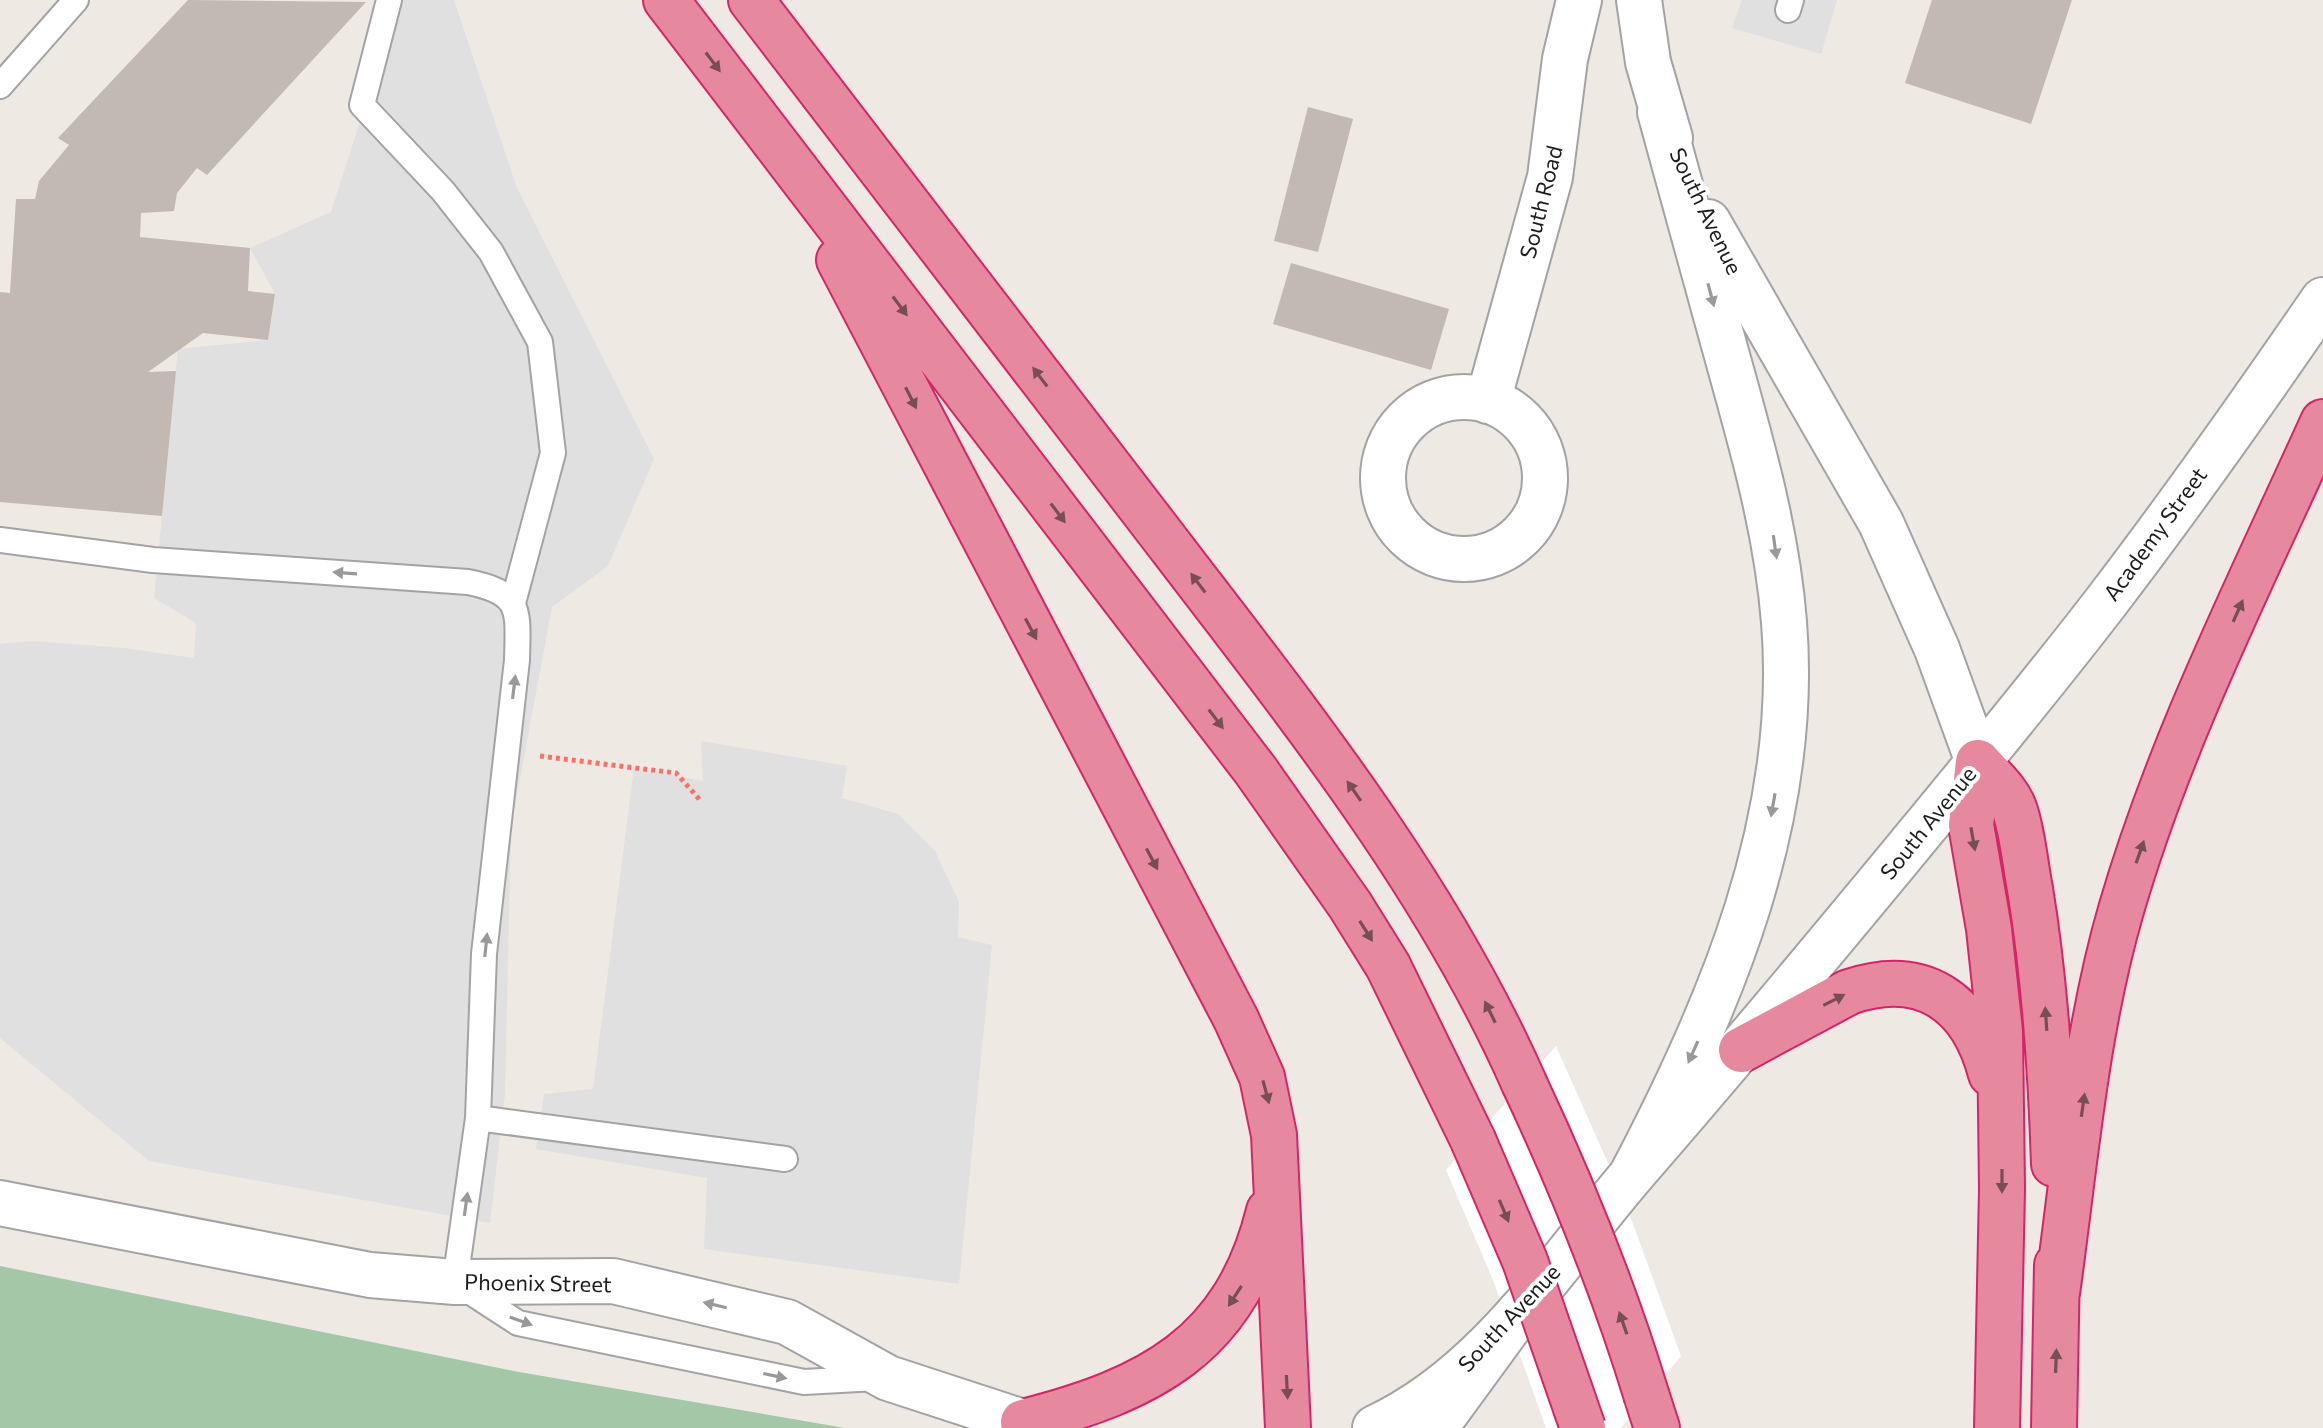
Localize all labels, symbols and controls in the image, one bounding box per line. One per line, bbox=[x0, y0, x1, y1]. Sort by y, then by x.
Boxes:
one-way arrow bbox=[705, 52, 721, 72]
street label: South Road bbox=[1513, 143, 1568, 261]
street label: South Avenue bbox=[1664, 143, 1749, 278]
one-way arrow bbox=[1705, 283, 1717, 308]
one-way arrow bbox=[891, 296, 907, 316]
one-way arrow bbox=[1032, 367, 1049, 387]
one-way arrow bbox=[904, 387, 918, 409]
street label: Academy Street bbox=[2097, 462, 2212, 606]
one-way arrow bbox=[1049, 502, 1065, 523]
one-way arrow bbox=[1769, 535, 1782, 560]
one-way arrow bbox=[332, 566, 357, 579]
one-way arrow bbox=[1191, 573, 1207, 593]
one-way arrow bbox=[2231, 599, 2245, 623]
one-way arrow bbox=[1025, 617, 1038, 640]
one-way arrow bbox=[508, 674, 521, 699]
one-way arrow bbox=[1208, 709, 1224, 729]
street label: South Avenue bbox=[1874, 761, 1981, 885]
one-way arrow bbox=[1347, 781, 1362, 802]
one-way arrow bbox=[1767, 793, 1779, 818]
one-way arrow bbox=[1968, 827, 1980, 852]
one-way arrow bbox=[2134, 839, 2146, 863]
one-way arrow bbox=[1146, 847, 1159, 870]
one-way arrow bbox=[1358, 920, 1372, 942]
one-way arrow bbox=[479, 932, 492, 957]
one-way arrow bbox=[1823, 993, 1846, 1006]
one-way arrow bbox=[1483, 1001, 1497, 1024]
one-way arrow bbox=[2039, 1006, 2052, 1031]
one-way arrow bbox=[1686, 1040, 1699, 1064]
one-way arrow bbox=[1261, 1079, 1273, 1104]
one-way arrow bbox=[2077, 1092, 2090, 1117]
one-way arrow bbox=[1996, 1169, 2008, 1194]
one-way arrow bbox=[460, 1191, 473, 1216]
one-way arrow bbox=[1498, 1199, 1511, 1223]
street label: South Avenue bbox=[1452, 1258, 1565, 1377]
street label: Phoenix Street bbox=[464, 1268, 612, 1297]
one-way arrow bbox=[1228, 1285, 1243, 1306]
one-way arrow bbox=[703, 1298, 728, 1311]
one-way arrow bbox=[1616, 1310, 1628, 1334]
one-way arrow bbox=[509, 1316, 533, 1328]
one-way arrow bbox=[2049, 1348, 2062, 1373]
one-way arrow bbox=[763, 1370, 788, 1383]
one-way arrow bbox=[1280, 1375, 1293, 1400]

